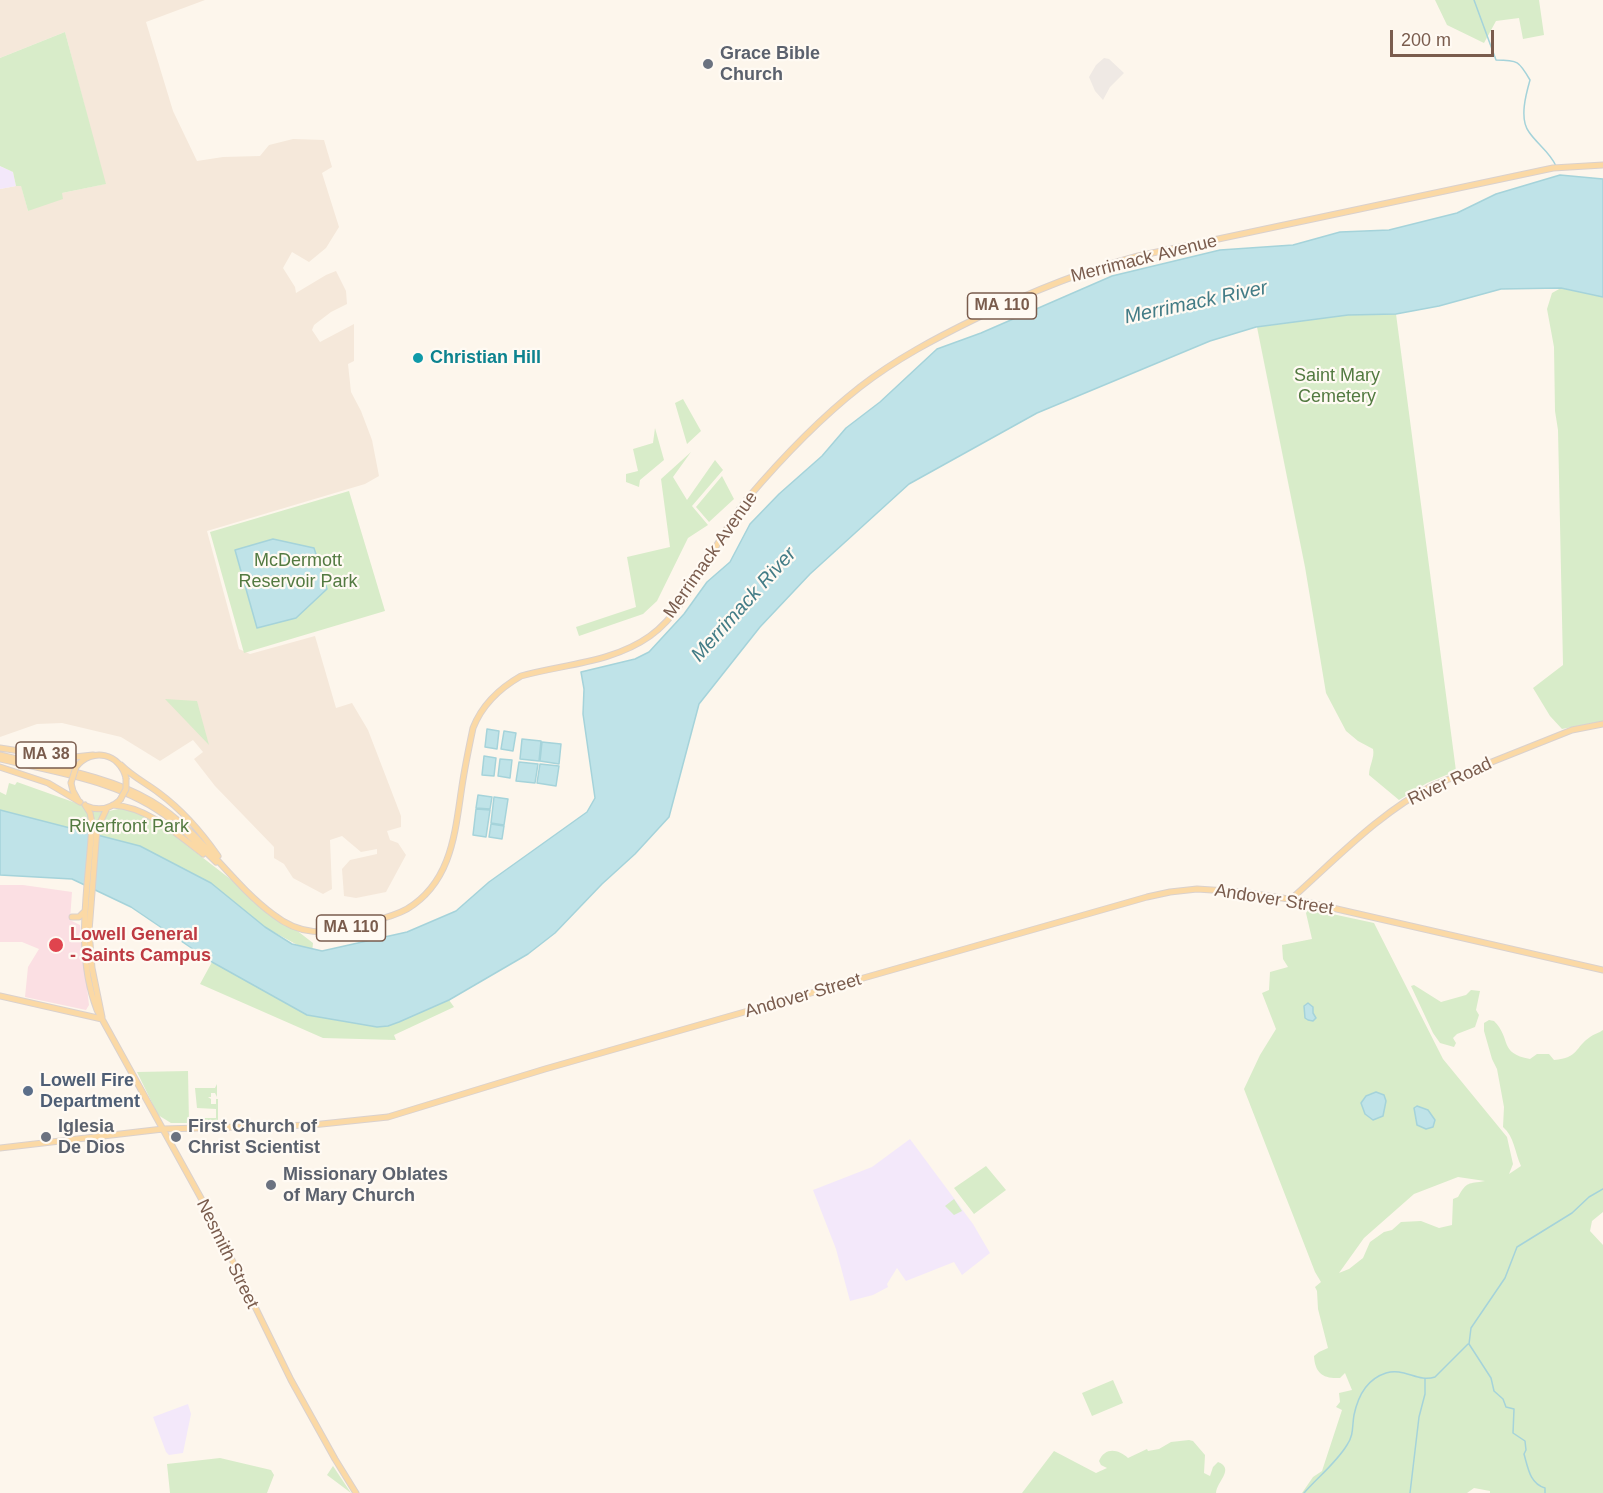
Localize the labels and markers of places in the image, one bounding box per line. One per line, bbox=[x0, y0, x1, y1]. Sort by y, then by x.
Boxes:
place label: Grace Bible Church bbox=[720, 43, 820, 86]
marker: Grace Bible Church bbox=[701, 57, 715, 71]
place label: Christian Hill bbox=[430, 347, 541, 369]
marker: Christian Hill bbox=[411, 351, 425, 365]
place label: Lowell General - Saints Campus bbox=[70, 924, 211, 966]
marker: Lowell General - Saints Campus bbox=[47, 936, 65, 954]
place label: Lowell Fire Department bbox=[40, 1070, 140, 1112]
marker: Lowell Fire Department bbox=[21, 1084, 35, 1098]
place label: Iglesia De Dios bbox=[58, 1116, 125, 1158]
place label: First Church of Christ Scientist bbox=[188, 1116, 320, 1158]
marker: Iglesia De Dios bbox=[39, 1130, 53, 1144]
marker: First Church of Christ Scientist bbox=[169, 1130, 183, 1144]
place label: Missionary Oblates of Mary Church bbox=[283, 1164, 448, 1206]
marker: Missionary Oblates of Mary Church bbox=[264, 1178, 278, 1192]

